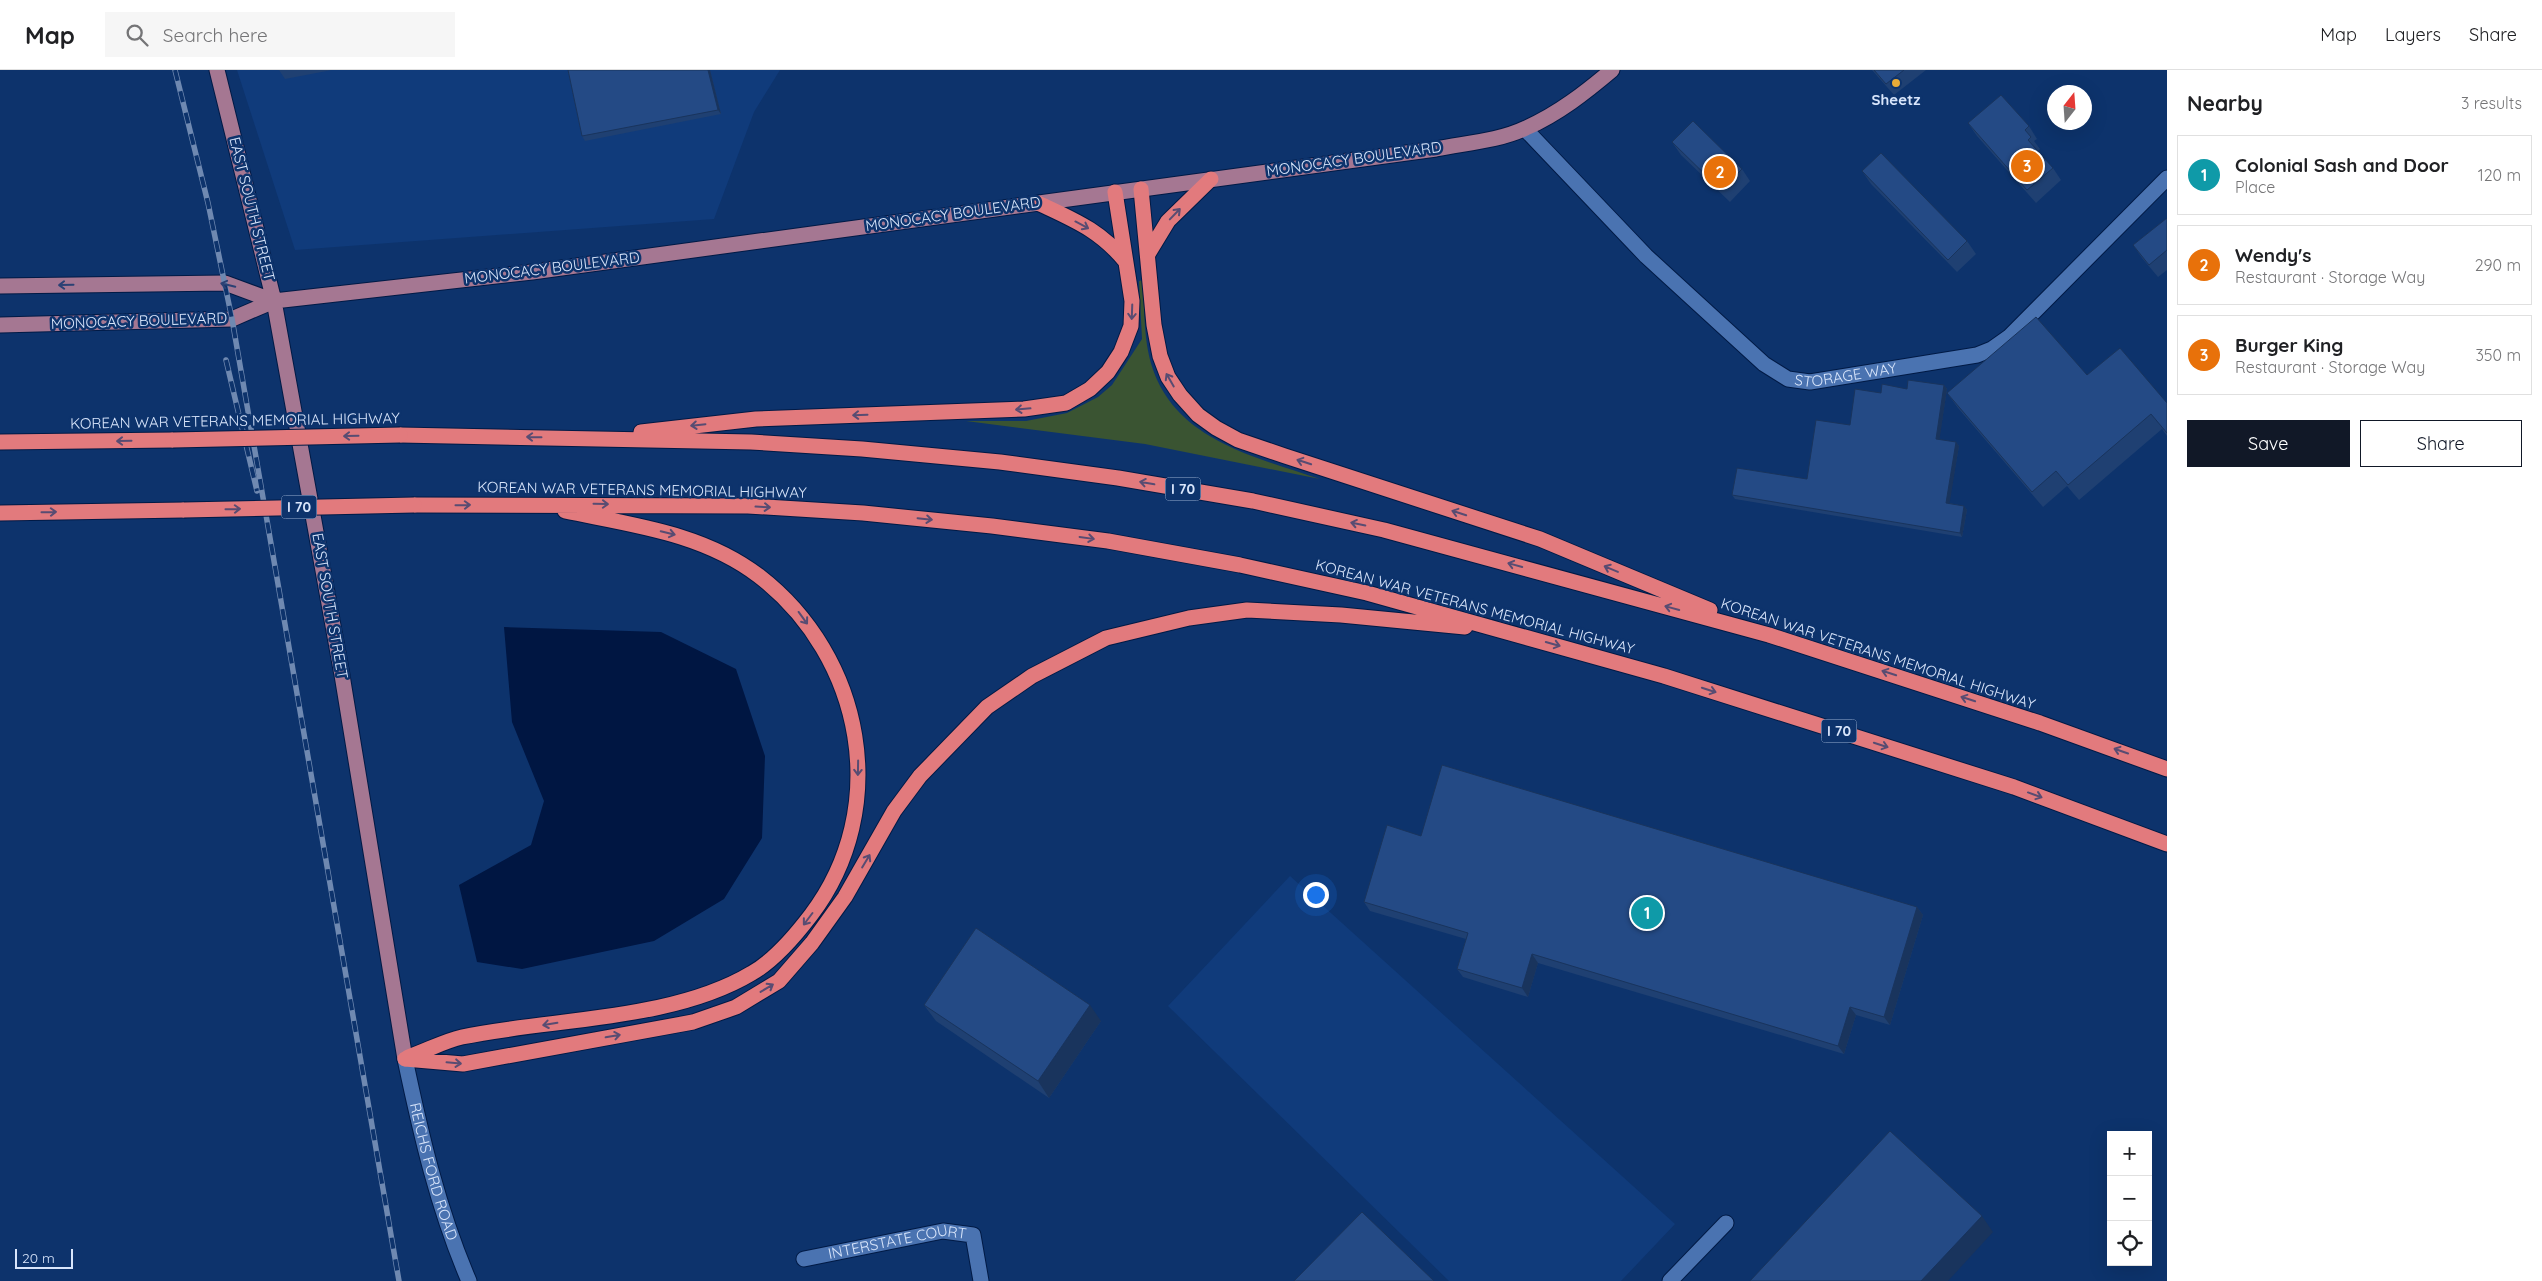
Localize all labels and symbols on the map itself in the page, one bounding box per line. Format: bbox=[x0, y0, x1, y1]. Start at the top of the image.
marker: Sheetz bbox=[1890, 77, 1902, 89]
north arrow bbox=[2047, 85, 2092, 130]
place label: Sheetz bbox=[1872, 90, 1920, 109]
street label: EAST SOUTH STREET bbox=[225, 135, 280, 283]
street label: MONOCACY BOULEVARD bbox=[1265, 137, 1443, 180]
pin: 3 bbox=[2011, 147, 2043, 185]
pin: 2 bbox=[1704, 153, 1736, 191]
street label: MONOCACY BOULEVARD bbox=[864, 192, 1042, 235]
one-way arrow bbox=[1169, 208, 1181, 220]
one-way arrow bbox=[1074, 221, 1089, 230]
street label: MONOCACY BOULEVARD bbox=[463, 247, 641, 288]
one-way arrow bbox=[58, 280, 74, 290]
one-way arrow bbox=[221, 280, 237, 289]
one-way arrow bbox=[1127, 303, 1137, 319]
street label: MONOCACY BOULEVARD bbox=[50, 308, 228, 333]
street label: STORAGE WAY bbox=[1793, 358, 1899, 391]
one-way arrow bbox=[1165, 372, 1175, 387]
one-way arrow bbox=[1015, 404, 1031, 414]
street label: KOREAN WAR VETERANS MEMORIAL HIGHWAY bbox=[70, 408, 401, 433]
one-way arrow bbox=[853, 411, 869, 420]
one-way arrow bbox=[691, 420, 707, 430]
one-way arrow bbox=[343, 432, 359, 441]
one-way arrow bbox=[526, 432, 542, 442]
one-way arrow bbox=[116, 436, 132, 446]
one-way arrow bbox=[1297, 457, 1313, 466]
street label: KOREAN WAR VETERANS MEMORIAL HIGHWAY bbox=[477, 477, 808, 502]
one-way arrow bbox=[1139, 478, 1155, 488]
road number: I 70 bbox=[1166, 478, 1200, 500]
road number: I 70 bbox=[282, 496, 316, 518]
one-way arrow bbox=[454, 500, 471, 510]
one-way arrow bbox=[593, 500, 609, 509]
one-way arrow bbox=[755, 502, 771, 511]
one-way arrow bbox=[225, 504, 241, 513]
one-way arrow bbox=[40, 507, 56, 517]
one-way arrow bbox=[1451, 508, 1467, 517]
one-way arrow bbox=[917, 514, 933, 524]
one-way arrow bbox=[1350, 519, 1366, 528]
one-way arrow bbox=[659, 529, 675, 538]
street label: EAST SOUTH STREET bbox=[308, 531, 353, 680]
one-way arrow bbox=[1078, 534, 1094, 544]
street label: KOREAN WAR VETERANS MEMORIAL HIGHWAY bbox=[1314, 555, 1637, 658]
one-way arrow bbox=[1507, 560, 1523, 570]
one-way arrow bbox=[1604, 564, 1619, 573]
street label: KOREAN WAR VETERANS MEMORIAL HIGHWAY bbox=[1719, 594, 2038, 714]
one-way arrow bbox=[1664, 603, 1680, 612]
one-way arrow bbox=[798, 611, 808, 625]
one-way arrow bbox=[1545, 640, 1561, 649]
one-way arrow bbox=[1882, 668, 1898, 678]
one-way arrow bbox=[1701, 686, 1717, 696]
one-way arrow bbox=[1960, 694, 1976, 703]
road number: I 70 bbox=[1822, 719, 1856, 742]
one-way arrow bbox=[1872, 740, 1888, 750]
one-way arrow bbox=[2114, 746, 2130, 755]
one-way arrow bbox=[853, 759, 863, 775]
one-way arrow bbox=[2027, 791, 2042, 800]
one-way arrow bbox=[862, 855, 872, 869]
your location bbox=[1303, 882, 1329, 908]
pin: 1 bbox=[1631, 894, 1663, 932]
one-way arrow bbox=[803, 912, 813, 926]
one-way arrow bbox=[759, 983, 773, 993]
one-way arrow bbox=[543, 1019, 559, 1029]
one-way arrow bbox=[605, 1031, 621, 1041]
one-way arrow bbox=[445, 1058, 461, 1068]
street label: REICHS FORD ROAD bbox=[406, 1101, 462, 1243]
street label: INTERSTATE COURT bbox=[826, 1220, 968, 1263]
scale bar bbox=[15, 1246, 72, 1269]

